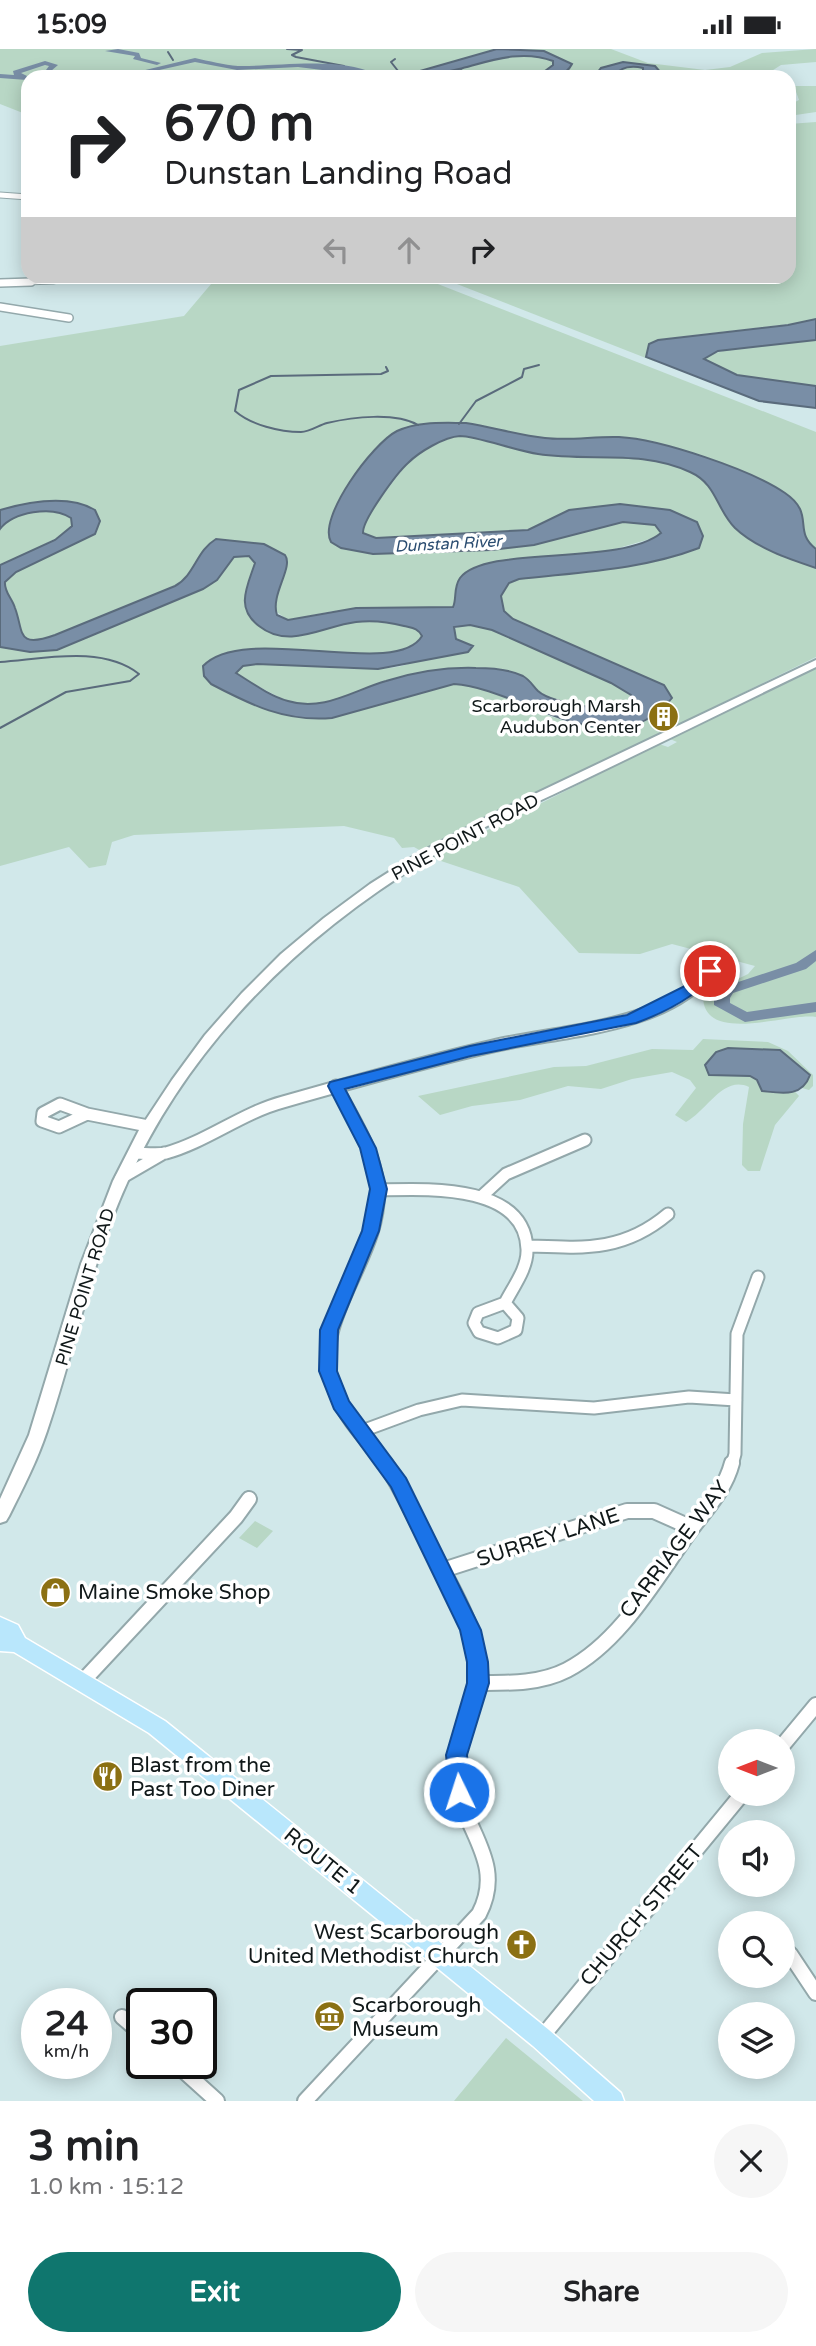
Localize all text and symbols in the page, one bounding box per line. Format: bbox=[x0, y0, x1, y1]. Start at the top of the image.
text: 15:09 bbox=[35, 9, 107, 40]
text: 670 m bbox=[164, 95, 314, 154]
icon: right bbox=[49, 98, 140, 189]
text: Dunstan Landing Road bbox=[164, 155, 512, 193]
icon: left bbox=[317, 231, 355, 269]
icon: ahead bbox=[390, 231, 428, 269]
icon: right bbox=[463, 231, 501, 269]
water label: Dunstan River bbox=[394, 531, 504, 557]
place label: Scarborough Marsh Audubon Center bbox=[471, 695, 641, 738]
building icon: Scarborough Marsh Audubon Center bbox=[647, 699, 681, 733]
street label: PINE POINT ROAD bbox=[387, 789, 543, 885]
pin bbox=[680, 941, 740, 1001]
icon: arrive bbox=[691, 952, 729, 990]
street label: PINE POINT ROAD bbox=[51, 1205, 119, 1369]
street label: CARRIAGE WAY bbox=[615, 1476, 734, 1623]
street label: SURREY LANE bbox=[474, 1503, 623, 1572]
shop icon: Maine Smoke Shop bbox=[38, 1575, 72, 1609]
place label: Maine Smoke Shop bbox=[78, 1580, 270, 1605]
north arrow bbox=[718, 1729, 794, 1806]
map controls bbox=[718, 1729, 795, 2079]
place label: Blast from the Past Too Diner bbox=[130, 1753, 275, 1802]
position arrow bbox=[422, 1755, 496, 1829]
restaurant icon: Blast from the Past Too Diner bbox=[90, 1760, 124, 1794]
button: sound bbox=[718, 1820, 795, 1897]
street label: ROUTE 1 bbox=[279, 1822, 367, 1900]
street label: CHURCH STREET bbox=[575, 1839, 708, 1991]
button: search bbox=[718, 1911, 795, 1988]
place label: West Scarborough United Methodist Church bbox=[248, 1920, 499, 1969]
church icon: West Scarborough United Methodist Church bbox=[505, 1927, 539, 1961]
speed limit sign: 30 bbox=[126, 1988, 217, 2079]
place label: Scarborough Museum bbox=[352, 1993, 481, 2042]
museum icon: Scarborough Museum bbox=[312, 2000, 346, 2034]
button: layers bbox=[718, 2002, 795, 2079]
text: 24 bbox=[45, 2003, 88, 2045]
text: km/h bbox=[44, 2040, 89, 2062]
text: 3 min bbox=[28, 2121, 140, 2172]
button: close bbox=[714, 2124, 788, 2198]
text: 1.0 km · 15:12 bbox=[28, 2173, 184, 2201]
button: Exit bbox=[28, 2252, 401, 2332]
button: Share bbox=[415, 2252, 788, 2332]

